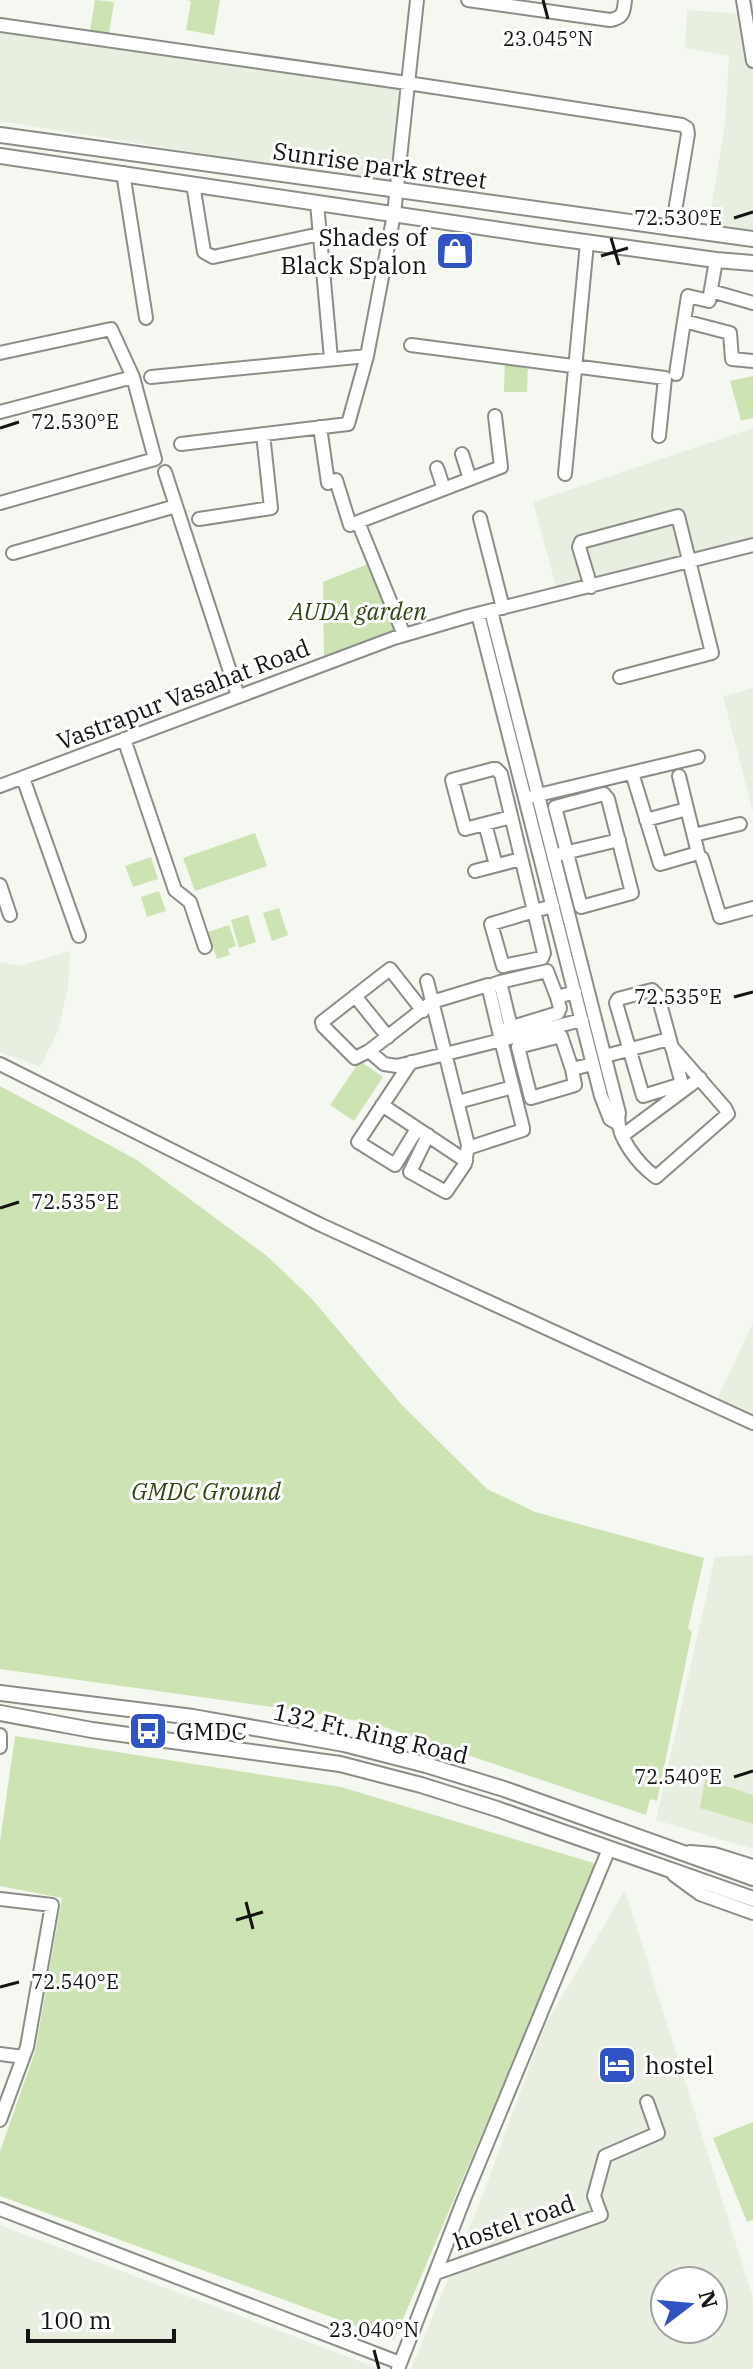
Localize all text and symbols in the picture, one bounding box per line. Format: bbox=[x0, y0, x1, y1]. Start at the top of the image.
text: 23.045°N bbox=[503, 25, 593, 52]
street label: Sunrise park street bbox=[271, 134, 489, 196]
text: 72.530°E bbox=[634, 204, 722, 231]
place label: Shades of Black Spalon bbox=[281, 221, 429, 281]
shop icon: Shades of Black Spalon bbox=[434, 230, 476, 272]
text: 72.530°E bbox=[31, 408, 119, 435]
park label: AUDA garden bbox=[287, 595, 427, 627]
street label: Vastrapur Vasahat Road bbox=[52, 631, 314, 757]
text: 72.535°E bbox=[634, 983, 722, 1010]
text: 72.535°E bbox=[31, 1188, 119, 1215]
park label: GMDC Ground bbox=[131, 1475, 282, 1507]
street label: 132 Ft. Ring Road bbox=[270, 1695, 472, 1771]
bus stop icon: GMDC bbox=[127, 1710, 169, 1752]
place label: GMDC bbox=[176, 1715, 247, 1747]
text: 72.540°E bbox=[634, 1763, 722, 1790]
text: 72.540°E bbox=[31, 1968, 119, 1995]
hotel icon: hostel bbox=[596, 2044, 638, 2086]
place label: hostel bbox=[645, 2049, 714, 2081]
street label: hostel road bbox=[449, 2186, 579, 2258]
north arrow bbox=[649, 2265, 729, 2345]
text: N bbox=[692, 2287, 725, 2312]
scale bar bbox=[28, 2293, 174, 2343]
text: 100 m bbox=[40, 2304, 112, 2336]
text: 23.040°N bbox=[329, 2316, 419, 2343]

